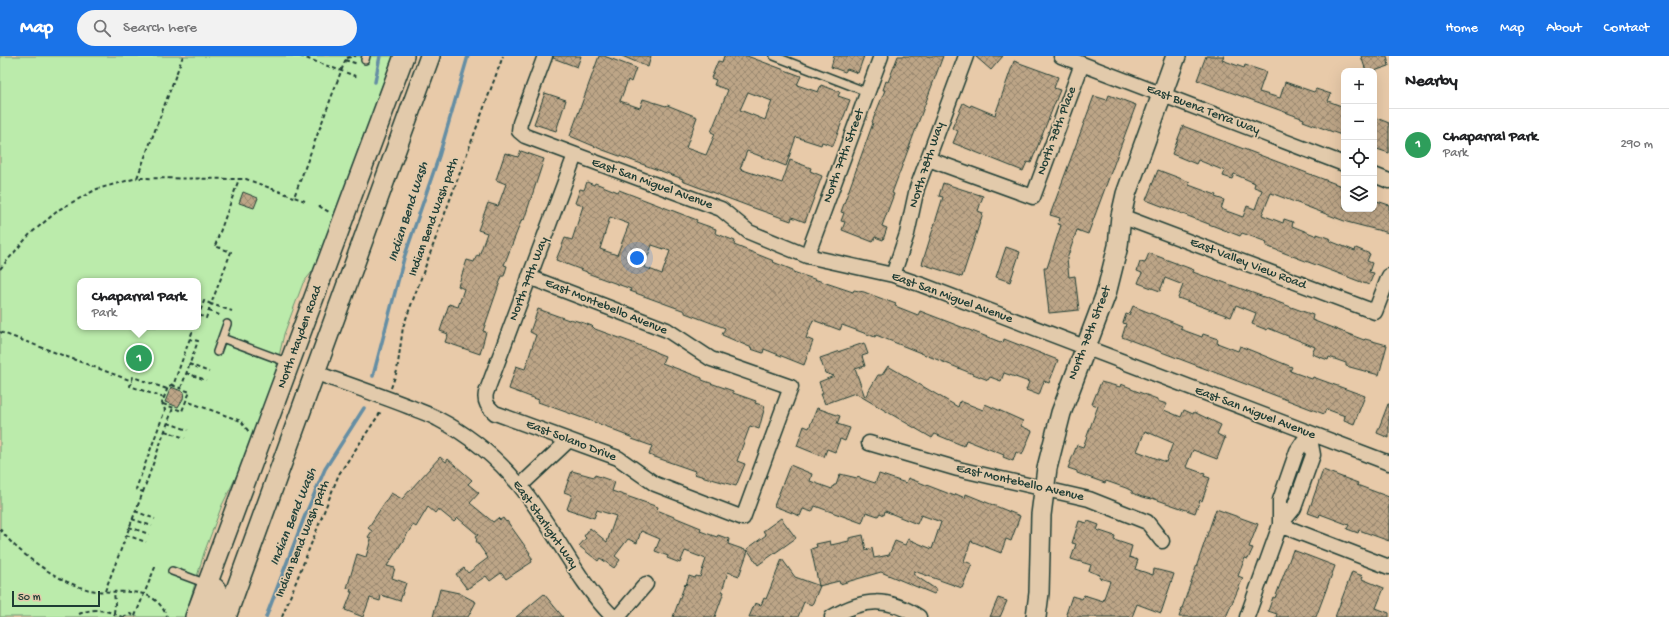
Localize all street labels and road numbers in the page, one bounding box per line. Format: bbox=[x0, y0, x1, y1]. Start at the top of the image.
street label: East Buena Terra Way bbox=[1144, 81, 1262, 139]
street label: North 78th Place bbox=[1034, 85, 1080, 177]
street label: North 79th Street bbox=[820, 106, 868, 205]
street label: North 78th Way bbox=[906, 120, 948, 210]
street label: Indian Bend Wash path bbox=[405, 155, 463, 279]
street label: East San Miguel Avenue bbox=[589, 155, 715, 213]
street label: North 79th Way bbox=[506, 234, 552, 323]
street label: East Valley View Road bbox=[1188, 235, 1309, 294]
street label: East San Miguel Avenue bbox=[889, 269, 1015, 327]
street label: East Montebello Avenue bbox=[543, 276, 670, 339]
street label: North Hayden Road bbox=[274, 282, 326, 390]
street label: North 78th Street bbox=[1065, 282, 1115, 382]
street label: East San Miguel Avenue bbox=[1193, 383, 1318, 443]
street label: East Solano Drive bbox=[524, 417, 619, 465]
street label: East Montebello Avenue bbox=[955, 461, 1086, 505]
street label: Indian Bend Wash path bbox=[273, 478, 333, 600]
street label: East Starlight Way bbox=[509, 478, 582, 573]

